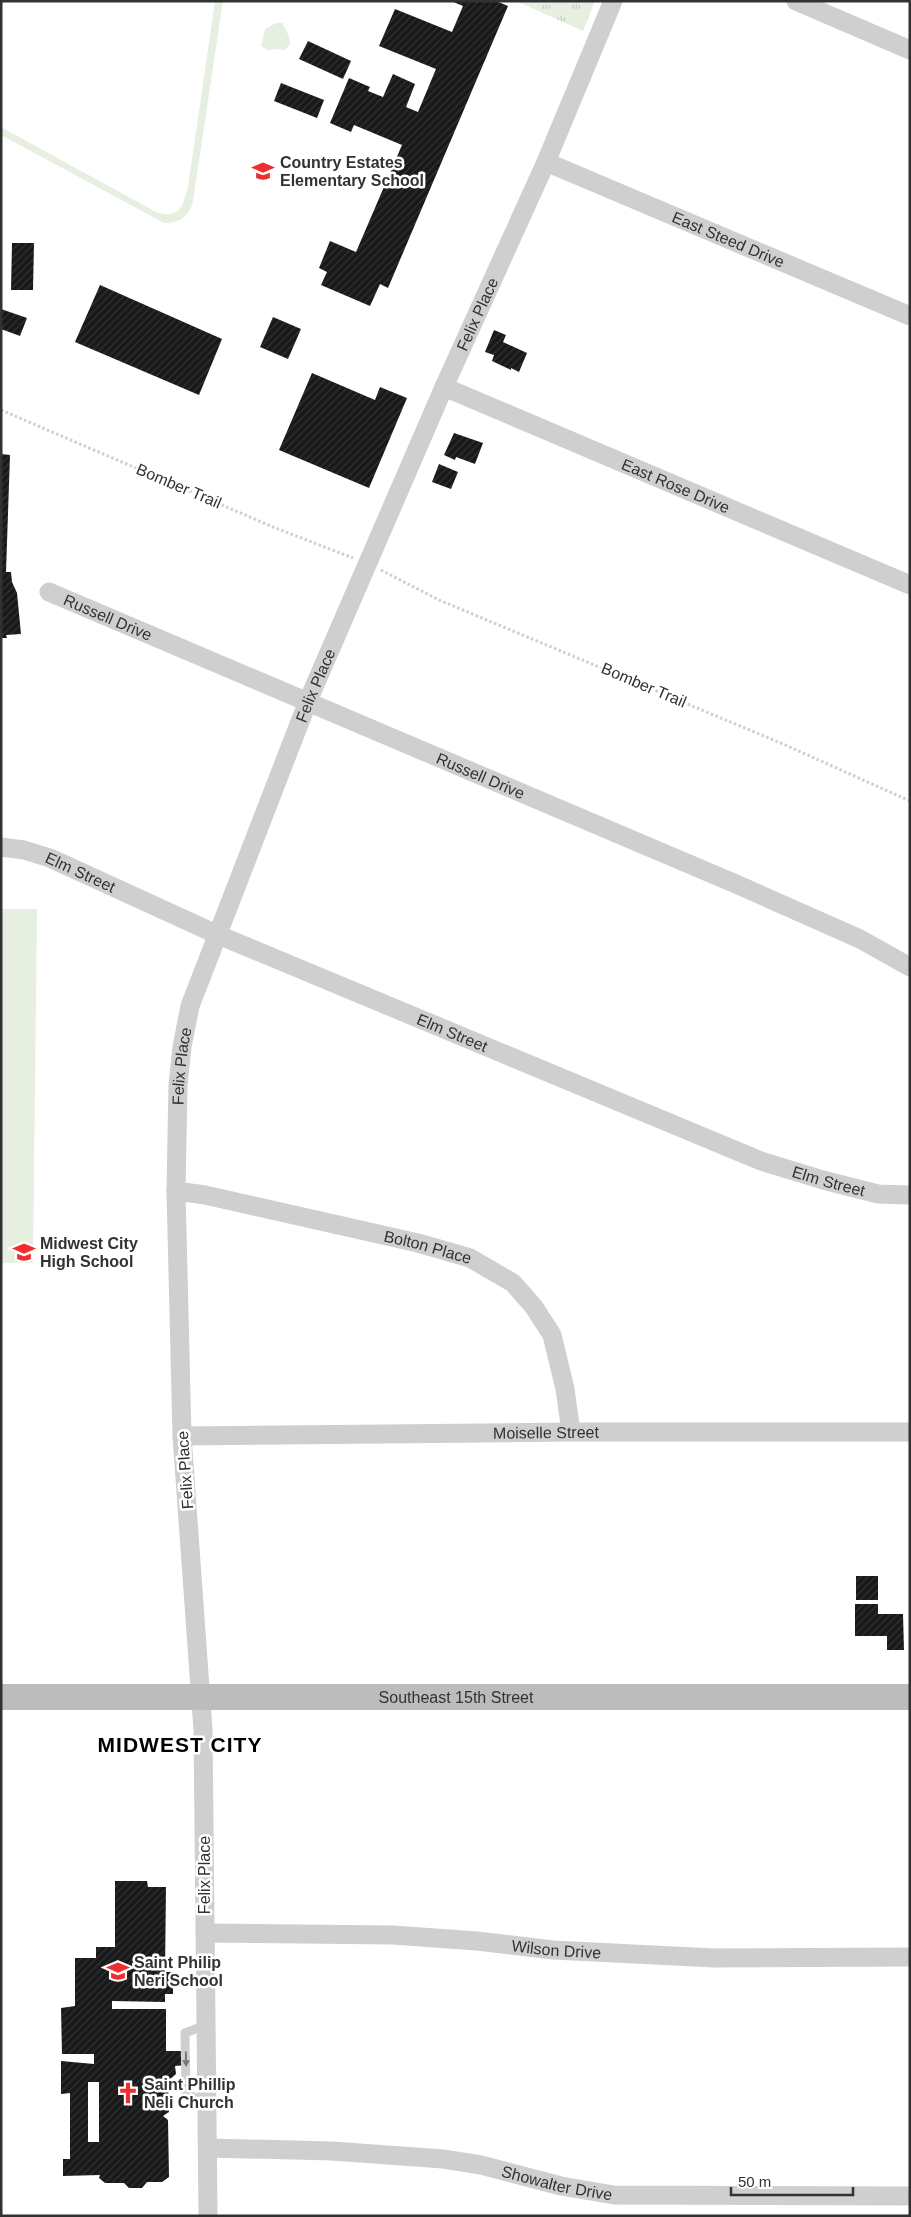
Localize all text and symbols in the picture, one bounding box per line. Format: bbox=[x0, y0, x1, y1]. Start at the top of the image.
place label: Country Estates Elementary School bbox=[280, 154, 424, 189]
school or university icon: Country Estates Elementary School bbox=[250, 158, 276, 184]
street label: East Steed Drive bbox=[670, 208, 787, 270]
street label: Felix Place bbox=[453, 275, 501, 353]
street label: East Rose Drive bbox=[619, 455, 733, 516]
street label: Bomber Trail bbox=[134, 460, 224, 512]
street label: Russell Drive bbox=[61, 591, 155, 643]
street label: Felix Place bbox=[292, 646, 338, 725]
street label: Bomber Trail bbox=[599, 659, 689, 711]
street label: Russell Drive bbox=[434, 749, 527, 802]
street label: Elm Street bbox=[43, 849, 119, 895]
street label: Elm Street bbox=[415, 1010, 491, 1055]
street label: Felix Place bbox=[169, 1026, 194, 1105]
street label: Elm Street bbox=[790, 1163, 867, 1199]
street label: Bolton Place bbox=[382, 1227, 474, 1267]
place label: Midwest City High School bbox=[40, 1235, 138, 1270]
school or university icon: Midwest City High School bbox=[11, 1239, 37, 1265]
street label: Moiselle Street bbox=[493, 1423, 599, 1441]
street label: Felix Place bbox=[174, 1430, 196, 1510]
street label: Southeast 15th Street bbox=[379, 1689, 534, 1706]
district label: MIDWEST CITY bbox=[98, 1733, 262, 1756]
street label: Felix Place bbox=[196, 1836, 213, 1914]
street label: Wilson Drive bbox=[511, 1937, 602, 1961]
place label: Saint Philip Neri School bbox=[134, 1954, 223, 1989]
school or university icon: Saint Philip Neri School bbox=[105, 1958, 131, 1984]
one-way arrow bbox=[182, 2051, 190, 2067]
place label: Saint Phillip Neli Church bbox=[144, 2076, 236, 2111]
church icon: Saint Phillip Neli Church bbox=[115, 2080, 141, 2106]
street label: Showalter Drive bbox=[500, 2162, 614, 2203]
scale bar bbox=[731, 2164, 854, 2196]
text: 50 m bbox=[738, 2173, 771, 2190]

